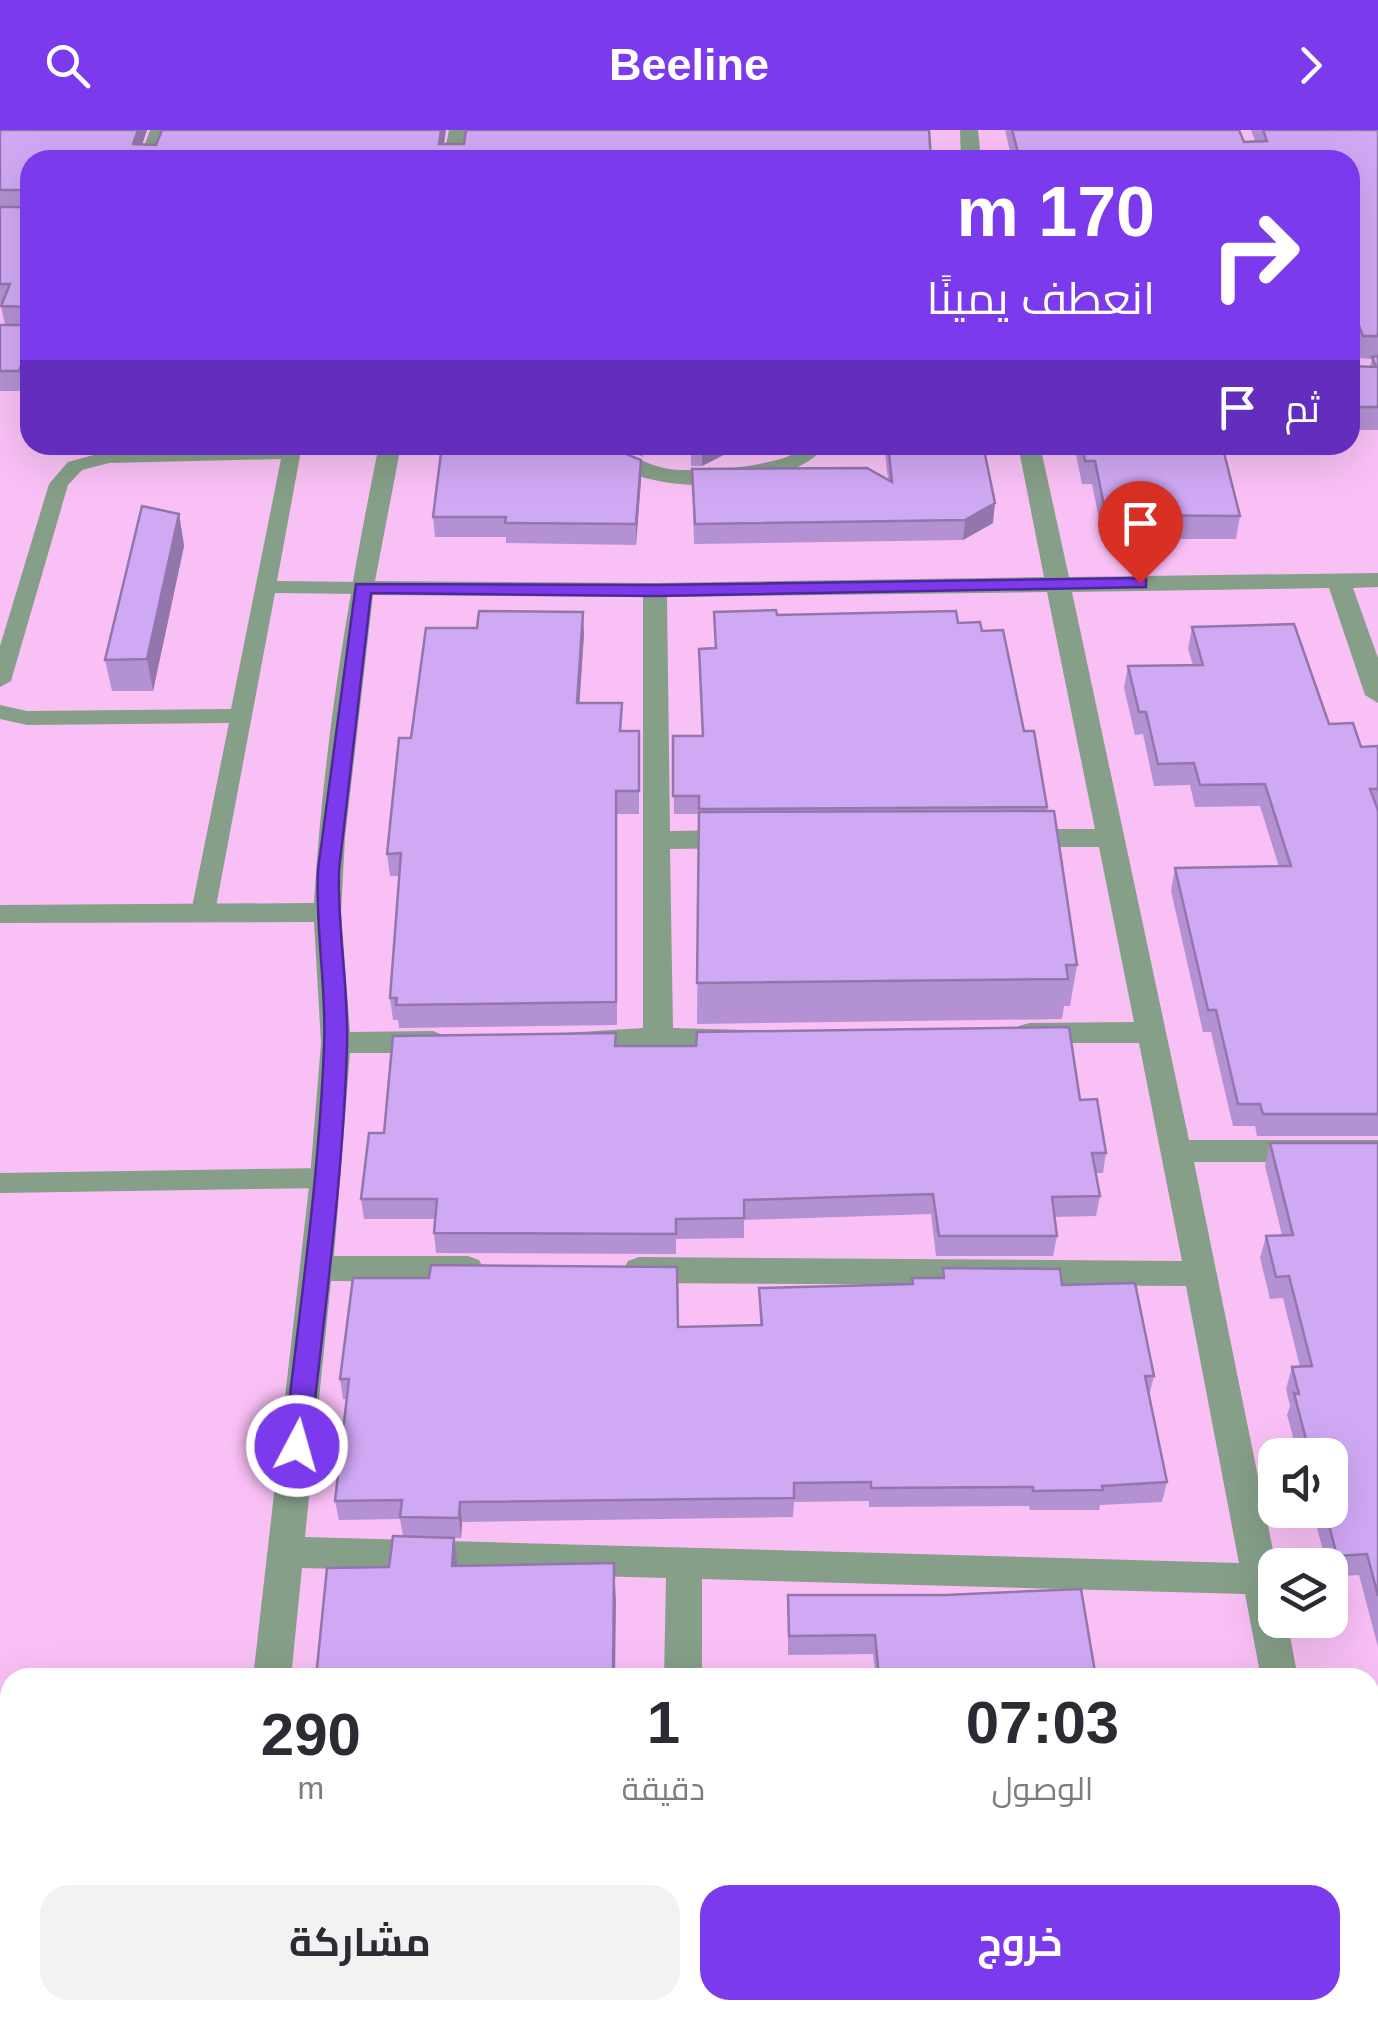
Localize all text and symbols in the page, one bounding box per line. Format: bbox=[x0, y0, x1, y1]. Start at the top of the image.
icon: search bbox=[40, 38, 95, 93]
icon: forward bbox=[1283, 38, 1338, 93]
text: Beeline bbox=[609, 39, 769, 90]
text: 170 m bbox=[957, 173, 1155, 251]
icon: right bbox=[1190, 190, 1320, 320]
text: انعطف يمينًا bbox=[926, 273, 1155, 324]
icon: arrive bbox=[1210, 380, 1265, 435]
text: ثم bbox=[1285, 388, 1320, 430]
pin bbox=[1098, 481, 1183, 584]
icon: arrive bbox=[1113, 496, 1168, 551]
position arrow bbox=[245, 1394, 349, 1498]
map controls bbox=[1258, 1438, 1348, 1638]
button: sound bbox=[1258, 1438, 1348, 1528]
button: layers bbox=[1258, 1548, 1348, 1638]
text: 1 bbox=[647, 1689, 680, 1756]
text: 07:03 bbox=[966, 1689, 1119, 1756]
text: 290 bbox=[261, 1701, 361, 1768]
text: m bbox=[298, 1770, 324, 1806]
text: دقيقة bbox=[622, 1771, 705, 1807]
text: الوصول bbox=[991, 1771, 1093, 1807]
button: مشاركة bbox=[40, 1885, 680, 2000]
button: خروج bbox=[700, 1885, 1340, 2000]

